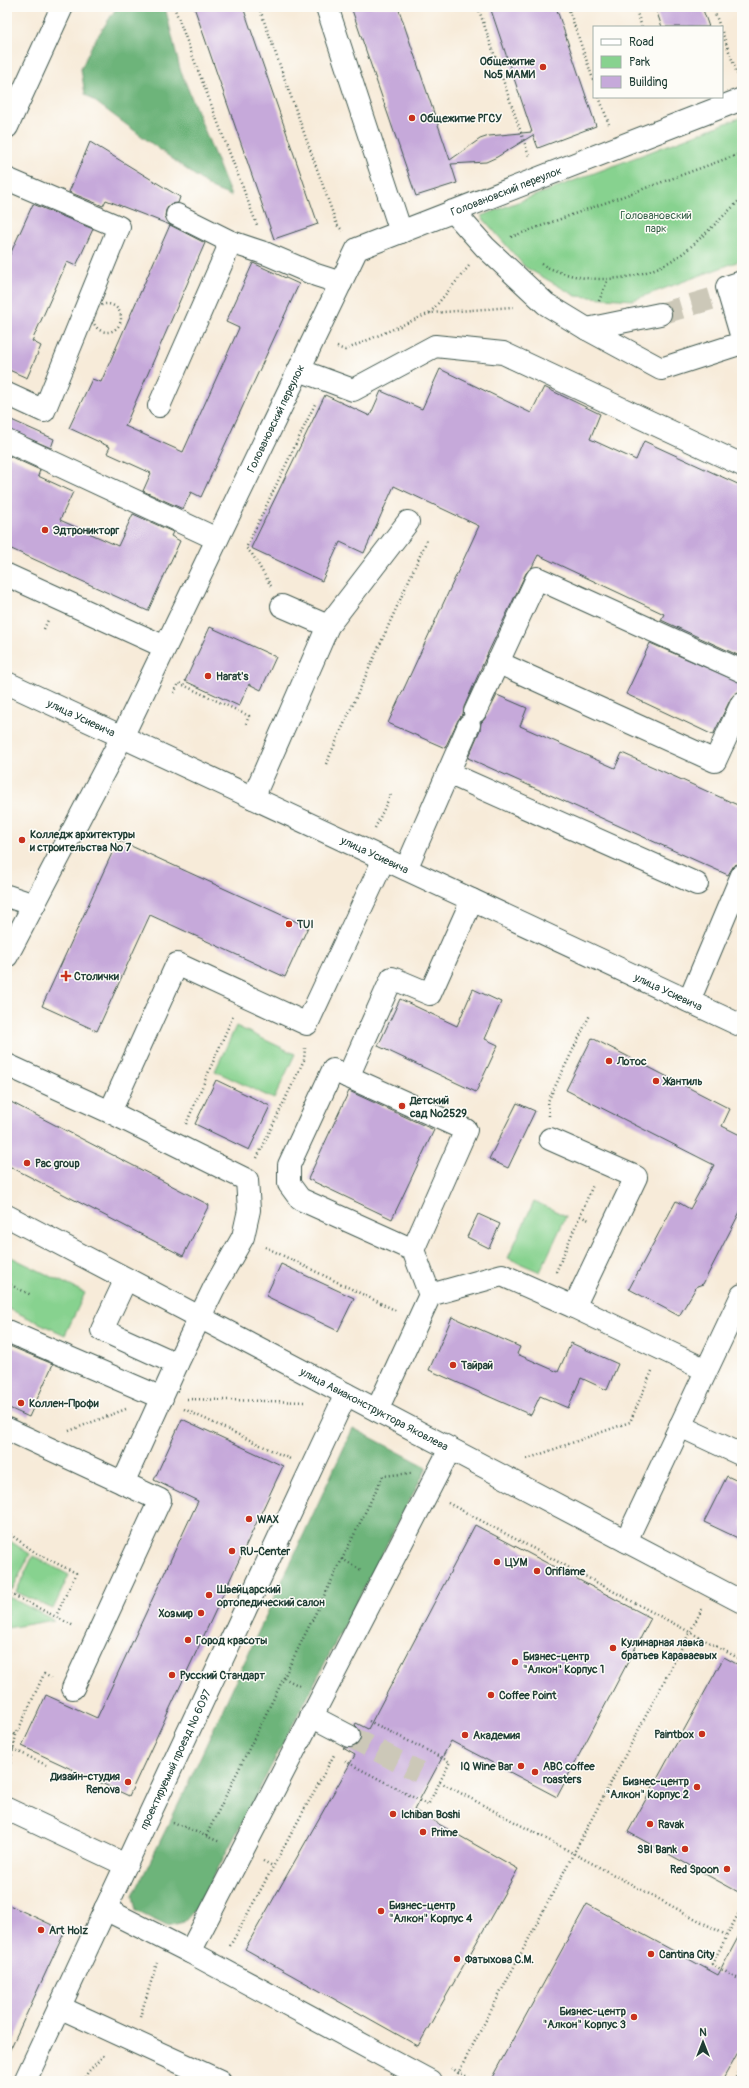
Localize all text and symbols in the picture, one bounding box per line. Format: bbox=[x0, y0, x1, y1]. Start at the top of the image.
legend bbox=[593, 26, 723, 98]
text: Road bbox=[629, 35, 654, 50]
place label: Общежитие №5 МАМИ bbox=[480, 55, 536, 81]
text: Park bbox=[629, 55, 650, 70]
marker: Общежитие №5 МАМИ bbox=[538, 62, 548, 72]
text: Building bbox=[629, 75, 668, 90]
place label: Общежитие РГСУ bbox=[420, 112, 502, 125]
marker: Общежитие РГСУ bbox=[407, 113, 417, 123]
street label: Головановский переулок bbox=[449, 164, 564, 219]
park label: Головановский парк bbox=[620, 209, 692, 235]
street label: Головановский переулок bbox=[244, 362, 307, 475]
place label: Эдтроникторг bbox=[53, 524, 119, 537]
marker: Эдтроникторг bbox=[40, 525, 50, 535]
place label: Harat's bbox=[216, 670, 248, 683]
marker: Harat's bbox=[203, 671, 213, 681]
street label: улица Усиевича bbox=[44, 696, 117, 740]
place label: Колледж архитектуры и строительства № 7 bbox=[29, 828, 135, 854]
street label: улица Усиевича bbox=[338, 833, 411, 877]
marker: Колледж архитектуры и строительства № 7 bbox=[17, 835, 27, 845]
place label: TUI bbox=[296, 918, 314, 931]
marker: TUI bbox=[284, 919, 294, 929]
place label: Столички bbox=[74, 970, 119, 983]
street label: улица Усиевича bbox=[631, 970, 704, 1014]
marker: Столички bbox=[61, 971, 71, 981]
place label: Лотос bbox=[616, 1055, 647, 1068]
marker: Лотос bbox=[604, 1056, 614, 1066]
place label: Жантиль bbox=[662, 1075, 702, 1088]
marker: Жантиль bbox=[651, 1076, 661, 1086]
place label: Детский сад №2529 bbox=[409, 1094, 467, 1120]
marker: Детский сад №2529 bbox=[397, 1101, 407, 1111]
place label: Pac group bbox=[35, 1157, 80, 1170]
marker: Pac group bbox=[22, 1158, 32, 1168]
place label: Тайрай bbox=[460, 1359, 493, 1372]
marker: Тайрай bbox=[448, 1360, 458, 1370]
street label: улица Авиаконструктора Яковлева bbox=[297, 1365, 450, 1454]
place label: Коллен-Профи bbox=[29, 1397, 99, 1410]
marker: Коллен-Профи bbox=[16, 1398, 26, 1408]
place label: WAX bbox=[257, 1513, 279, 1526]
marker: WAX bbox=[244, 1514, 254, 1524]
place label: RU-Center bbox=[240, 1545, 291, 1558]
marker: RU-Center bbox=[227, 1546, 237, 1556]
place label: ЦУМ bbox=[505, 1556, 527, 1569]
marker: ЦУМ bbox=[492, 1557, 502, 1567]
place label: Oriflame bbox=[545, 1565, 586, 1578]
marker: Oriflame bbox=[532, 1566, 542, 1576]
place label: Швейцарский ортопедический салон bbox=[216, 1583, 325, 1609]
marker: Швейцарский ортопедический салон bbox=[204, 1590, 214, 1600]
place label: Хозмир bbox=[159, 1607, 193, 1620]
marker: Хозмир bbox=[196, 1608, 206, 1618]
place label: Город красоты bbox=[196, 1634, 267, 1647]
marker: Город красоты bbox=[183, 1635, 193, 1645]
place label: Кулинарная лавка братьев Караваевых bbox=[621, 1636, 718, 1662]
marker: Кулинарная лавка братьев Караваевых bbox=[608, 1643, 618, 1653]
place label: Бизнес-центр "Алкон" Корпус 1 bbox=[523, 1650, 604, 1676]
marker: Бизнес-центр "Алкон" Корпус 1 bbox=[510, 1657, 520, 1667]
place label: Русский Стандарт bbox=[180, 1669, 265, 1682]
marker: Русский Стандарт bbox=[167, 1670, 177, 1680]
street label: проектируемый проезд № 6097 bbox=[137, 1687, 214, 1832]
place label: Coffee Point bbox=[499, 1689, 557, 1702]
marker: Coffee Point bbox=[486, 1690, 496, 1700]
place label: Paintbox bbox=[654, 1728, 694, 1741]
place label: Академия bbox=[473, 1729, 520, 1742]
marker: Paintbox bbox=[697, 1729, 707, 1739]
marker: Академия bbox=[460, 1730, 470, 1740]
place label: IQ Wine Bar bbox=[460, 1760, 514, 1773]
place label: ABC coffee roasters bbox=[543, 1760, 595, 1786]
marker: IQ Wine Bar bbox=[516, 1761, 526, 1771]
marker: ABC coffee roasters bbox=[530, 1767, 540, 1777]
place label: Дизайн-студия Renova bbox=[49, 1770, 120, 1796]
place label: Бизнес-центр "Алкон" Корпус 2 bbox=[606, 1775, 689, 1801]
marker: Дизайн-студия Renova bbox=[123, 1777, 133, 1787]
marker: Бизнес-центр "Алкон" Корпус 2 bbox=[692, 1782, 702, 1792]
place label: Ichiban Boshi bbox=[401, 1808, 460, 1821]
marker: Ichiban Boshi bbox=[388, 1809, 398, 1819]
place label: Ravak bbox=[658, 1818, 685, 1831]
marker: Ravak bbox=[645, 1819, 655, 1829]
place label: Prime bbox=[431, 1826, 458, 1839]
marker: Prime bbox=[418, 1827, 428, 1837]
place label: SBI Bank bbox=[637, 1843, 677, 1856]
marker: SBI Bank bbox=[680, 1844, 690, 1854]
place label: Red Spoon bbox=[670, 1863, 719, 1876]
marker: Red Spoon bbox=[722, 1864, 732, 1874]
place label: Бизнес-центр "Алкон" Корпус 4 bbox=[389, 1899, 473, 1925]
marker: Бизнес-центр "Алкон" Корпус 4 bbox=[376, 1906, 386, 1916]
place label: Art Holz bbox=[49, 1924, 88, 1937]
marker: Art Holz bbox=[36, 1925, 46, 1935]
place label: Cantina City bbox=[659, 1948, 715, 1961]
marker: Cantina City bbox=[646, 1949, 656, 1959]
place label: Фатыхова С.М. bbox=[464, 1953, 534, 1966]
marker: Фатыхова С.М. bbox=[452, 1954, 462, 1964]
place label: Бизнес-центр "Алкон" Корпус 3 bbox=[543, 2005, 626, 2031]
marker: Бизнес-центр "Алкон" Корпус 3 bbox=[629, 2012, 639, 2022]
north arrow bbox=[683, 2022, 723, 2062]
text: N bbox=[699, 2026, 707, 2039]

